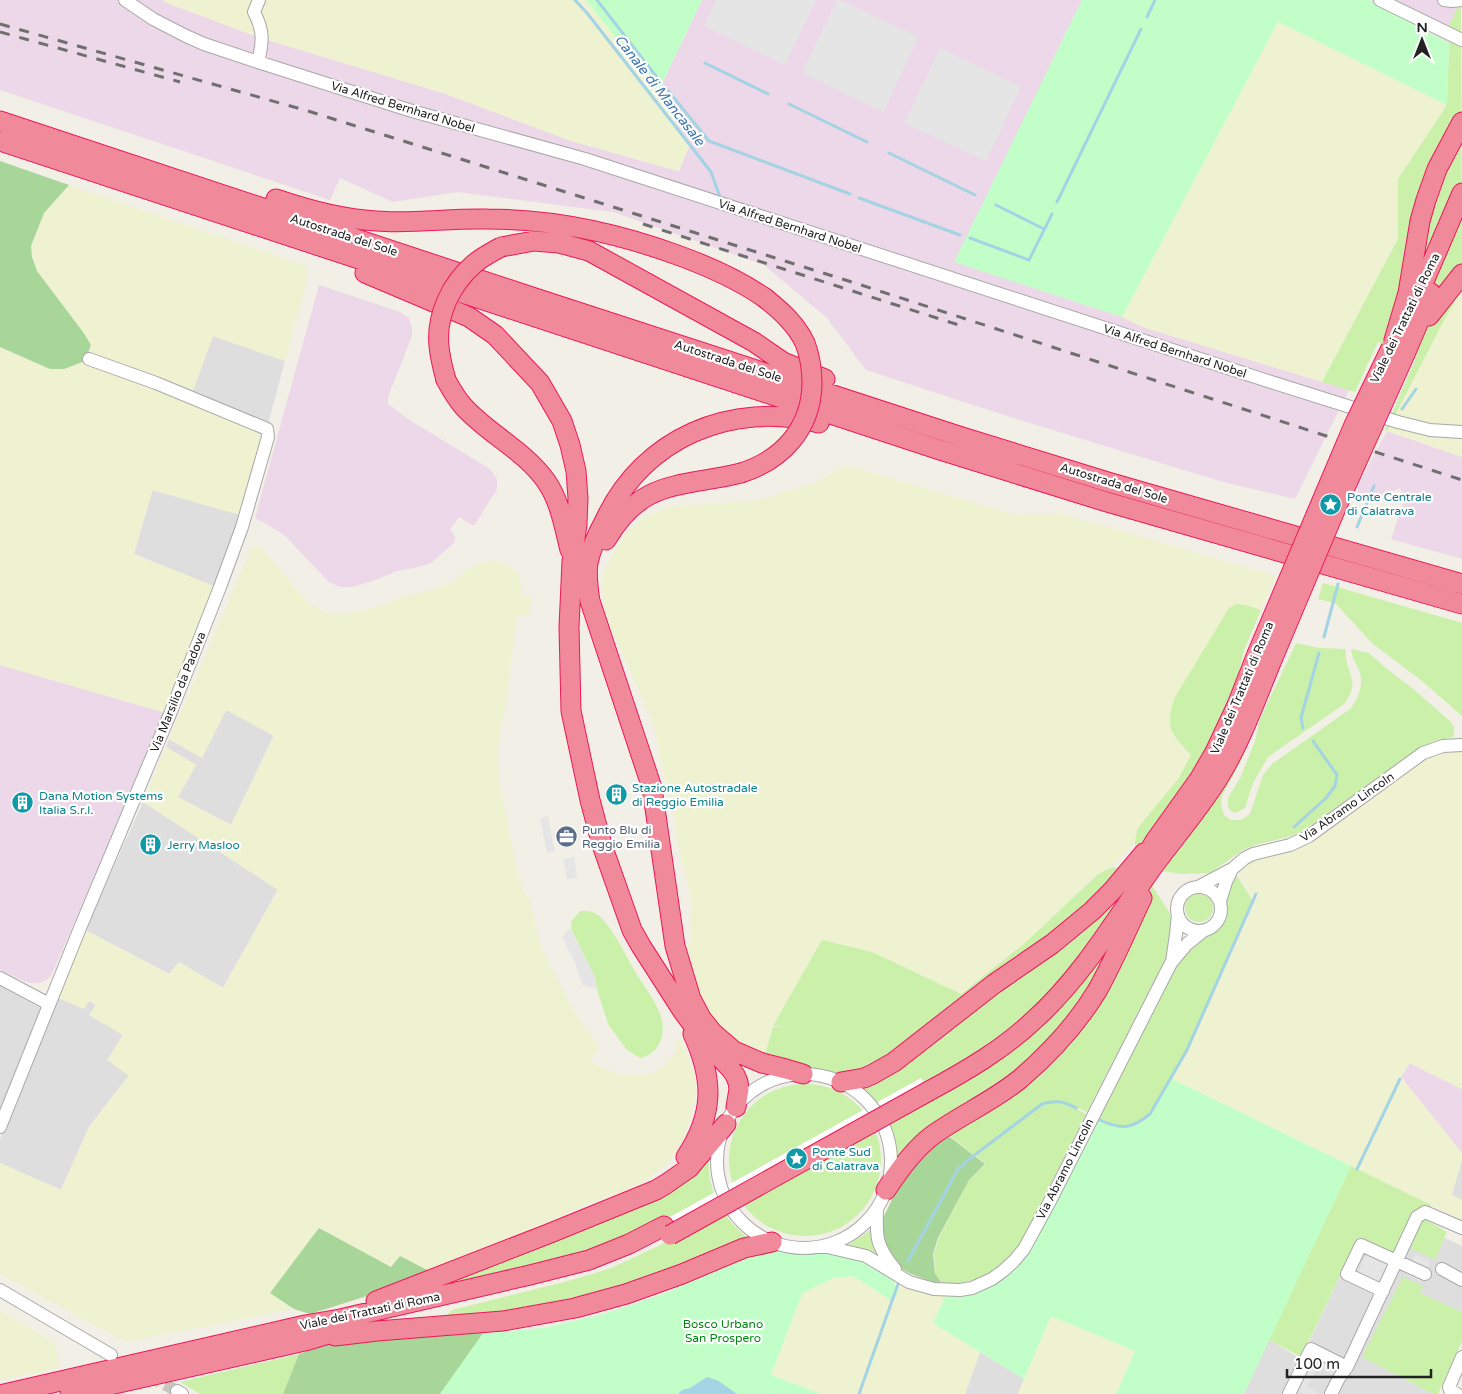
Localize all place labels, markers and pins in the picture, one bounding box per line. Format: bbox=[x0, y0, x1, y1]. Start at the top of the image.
place label: Ponte Centrale di Calatrava bbox=[1347, 490, 1432, 518]
place icon: Ponte Centrale di Calatrava bbox=[1319, 492, 1343, 516]
place label: Stazione Autostradale di Reggio Emilia bbox=[632, 781, 758, 809]
building icon: Stazione Autostradale di Reggio Emilia bbox=[604, 783, 628, 807]
place label: Dana Motion Systems Italia S.r.l. bbox=[39, 789, 163, 817]
building icon: Dana Motion Systems Italia S.r.l. bbox=[11, 791, 35, 815]
place label: Punto Blu di Reggio Emilia bbox=[582, 823, 660, 851]
office icon: Punto Blu di Reggio Emilia bbox=[554, 825, 578, 849]
building icon: Jerry Masloo bbox=[139, 833, 163, 857]
place label: Jerry Masloo bbox=[167, 838, 240, 852]
place label: Ponte Sud di Calatrava bbox=[812, 1145, 879, 1173]
place icon: Ponte Sud di Calatrava bbox=[784, 1147, 808, 1171]

